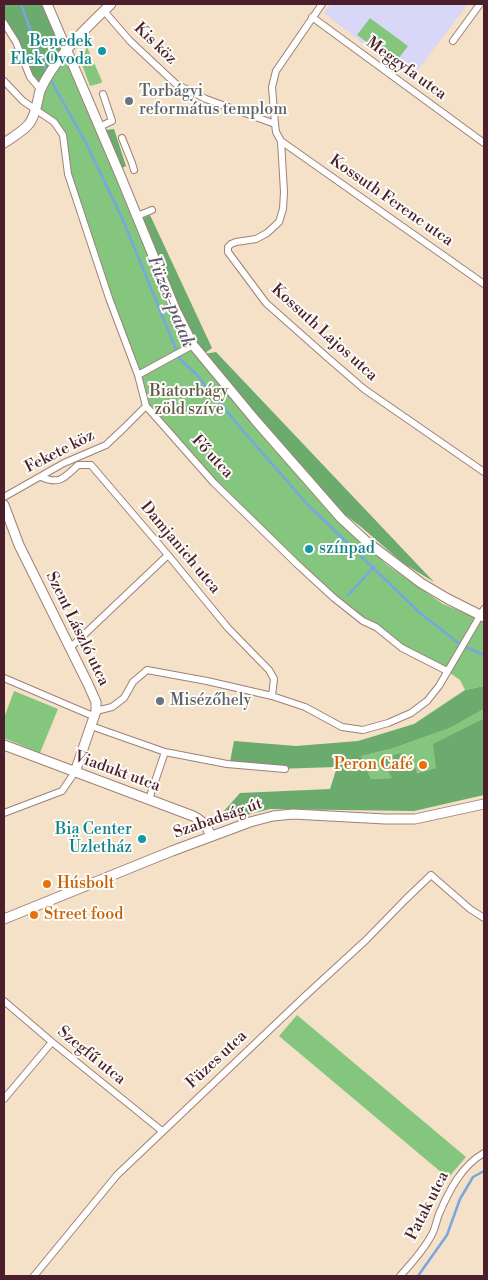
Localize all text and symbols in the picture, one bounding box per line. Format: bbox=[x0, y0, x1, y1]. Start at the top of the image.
street label: Kis köz bbox=[130, 19, 180, 69]
place label: Benedek Elek Óvoda bbox=[10, 32, 92, 70]
street label: Meggyfa utca bbox=[362, 33, 450, 105]
marker: Benedek Elek Óvoda bbox=[96, 45, 108, 57]
place label: Torbágyi református templom bbox=[139, 82, 287, 120]
marker: Torbágyi református templom bbox=[123, 95, 135, 107]
street label: Kossuth Ferenc utca bbox=[326, 151, 456, 251]
water label: Füzes-patak bbox=[142, 253, 198, 351]
street label: Kossuth Lajos utca bbox=[267, 280, 381, 386]
park label: Biatorbágy zöld szíve bbox=[149, 382, 229, 420]
street label: Fekete köz bbox=[22, 426, 98, 478]
street label: Fő utca bbox=[187, 431, 237, 483]
street label: Damjanich utca bbox=[136, 498, 224, 598]
place label: színpad bbox=[319, 539, 375, 559]
marker: színpad bbox=[303, 543, 315, 555]
street label: Szent László utca bbox=[41, 569, 113, 689]
place label: Misézőhely bbox=[170, 691, 251, 711]
marker: Misézőhely bbox=[154, 695, 166, 707]
street label: Viadukt utca bbox=[71, 748, 163, 796]
place label: Peron Café bbox=[334, 755, 413, 775]
marker: Peron Café bbox=[417, 759, 429, 771]
street label: Szabadság út bbox=[171, 795, 265, 843]
place label: Bia Center Üzletház bbox=[55, 820, 132, 858]
marker: Bia Center Üzletház bbox=[136, 833, 148, 845]
place label: Húsbolt bbox=[57, 874, 114, 894]
marker: Húsbolt bbox=[41, 878, 53, 890]
place label: Street food bbox=[44, 905, 123, 925]
marker: Street food bbox=[28, 909, 40, 921]
street label: Szegfű utca bbox=[53, 1023, 129, 1089]
street label: Füzes utca bbox=[183, 1027, 251, 1093]
street label: Patak utca bbox=[403, 1168, 453, 1244]

